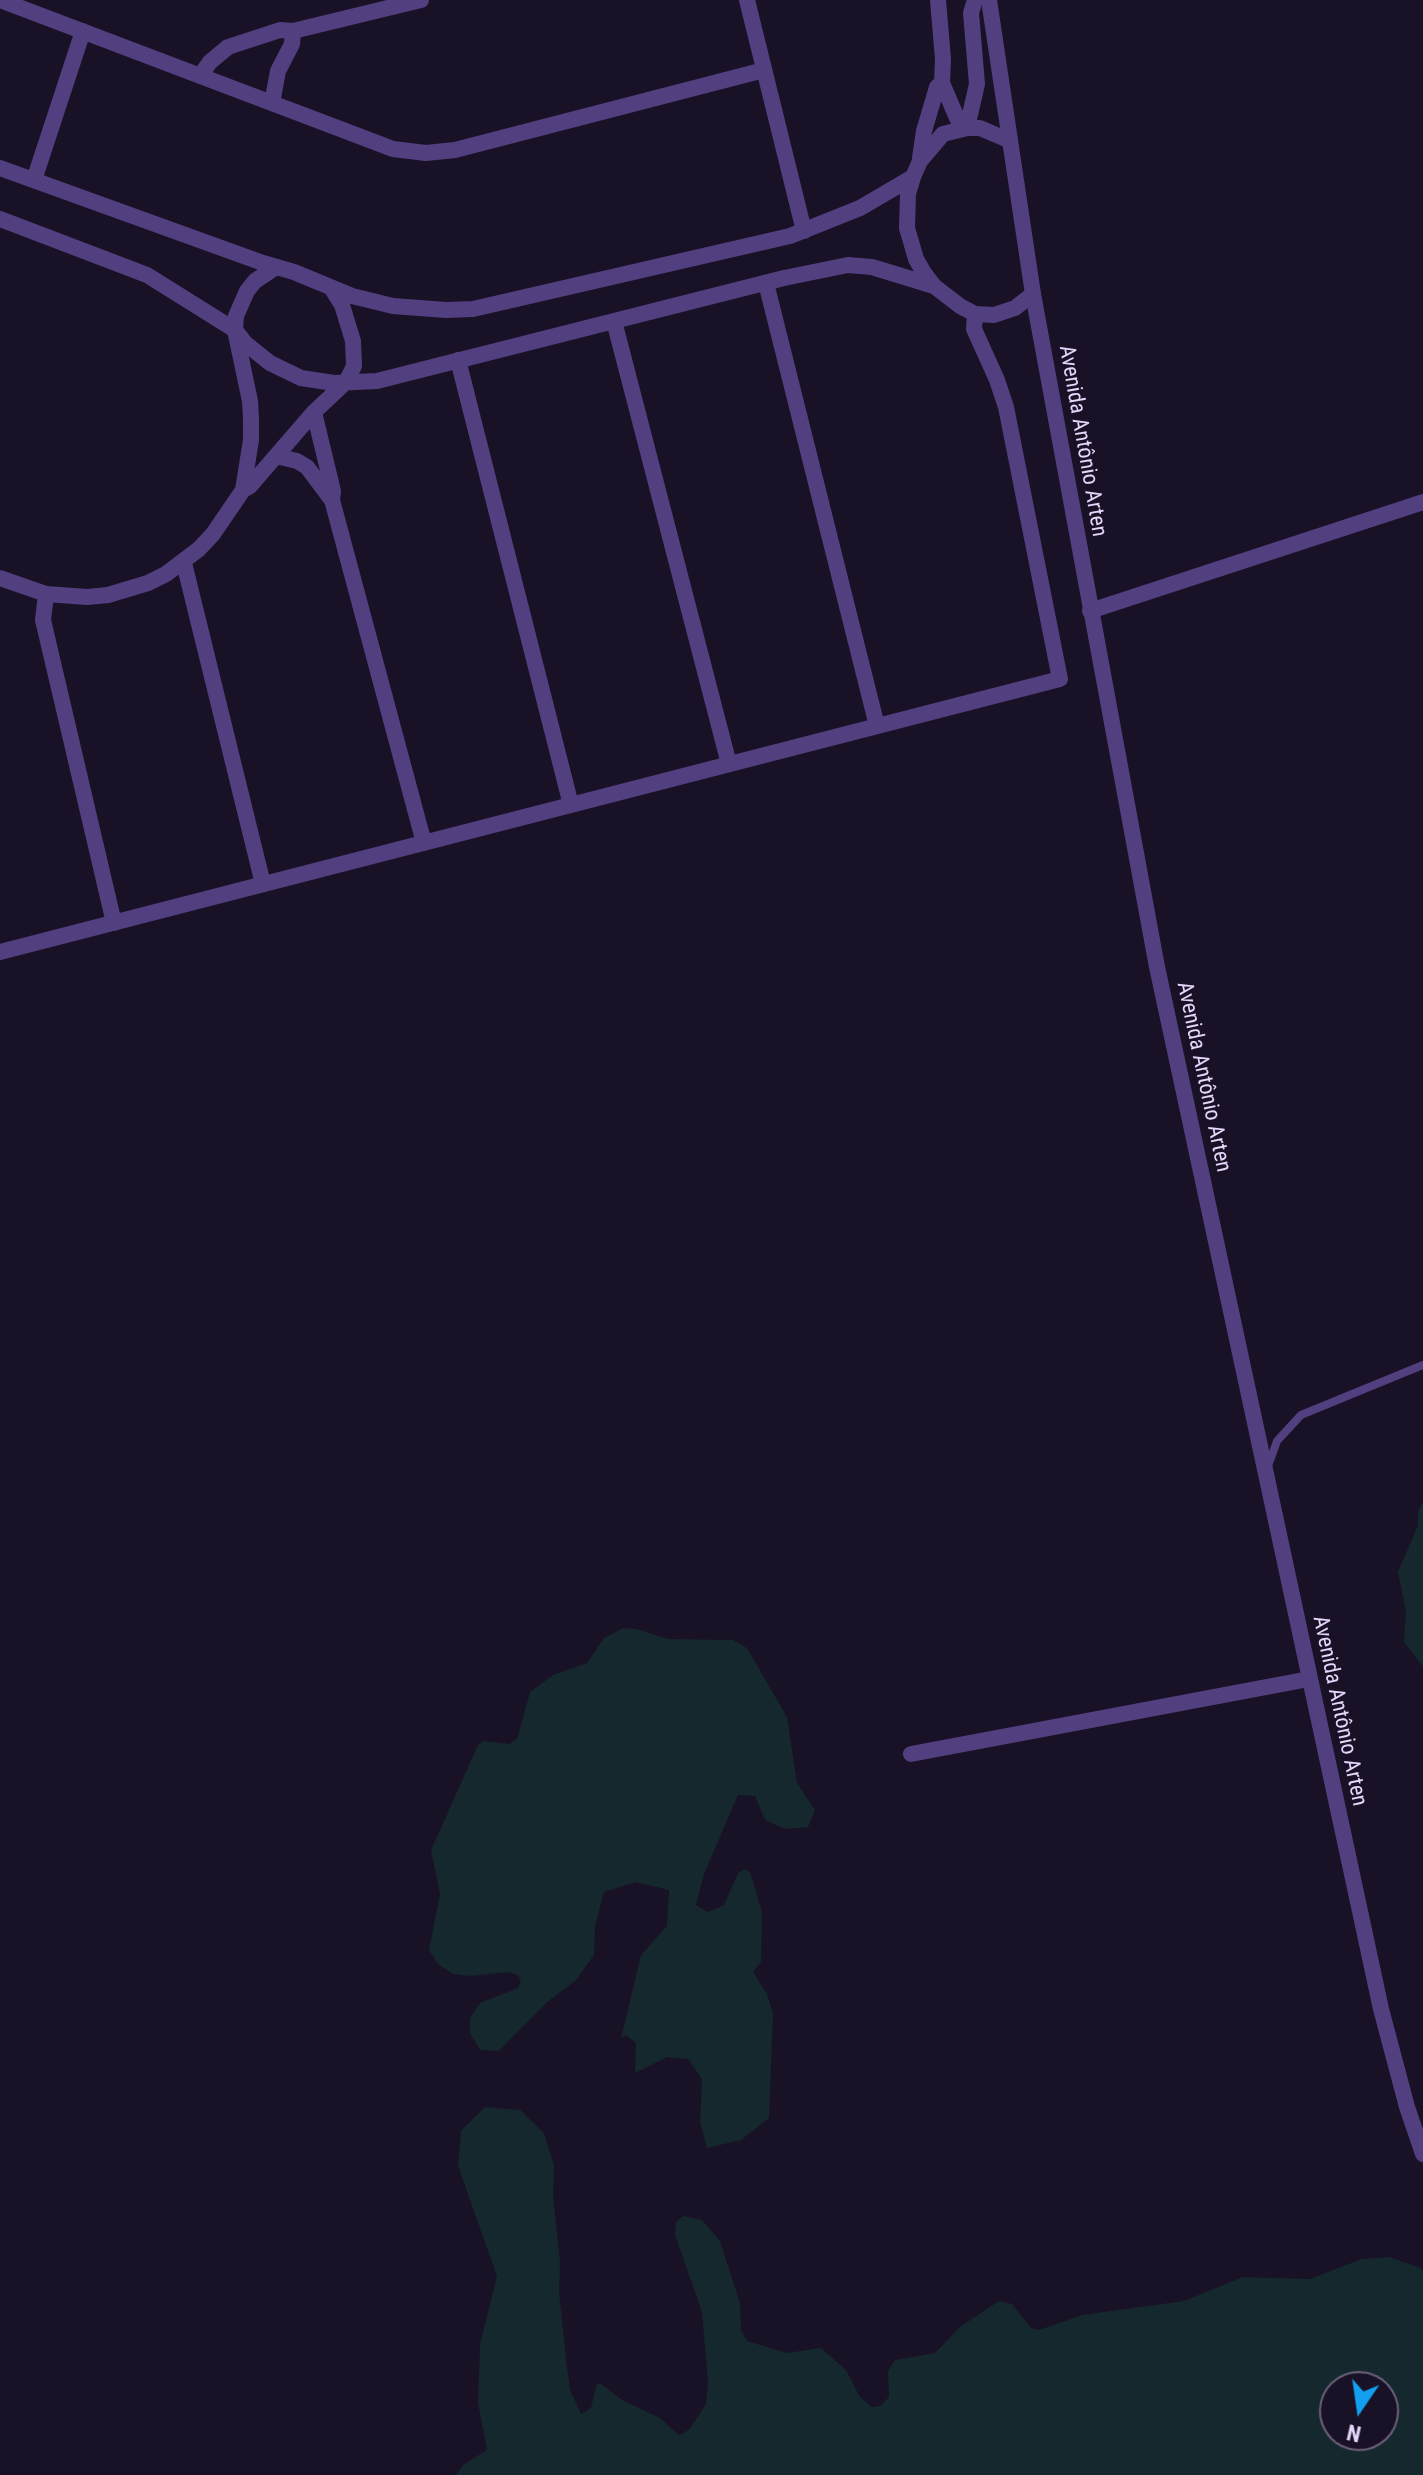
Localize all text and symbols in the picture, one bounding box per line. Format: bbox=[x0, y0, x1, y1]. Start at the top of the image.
street label: Avenida Antônio Arten bbox=[1052, 343, 1112, 539]
street label: Avenida Antônio Arten bbox=[1170, 979, 1236, 1175]
street label: Avenida Antônio Arten bbox=[1306, 1613, 1372, 1809]
north arrow bbox=[1319, 2371, 1399, 2451]
text: N bbox=[1345, 2419, 1363, 2447]

